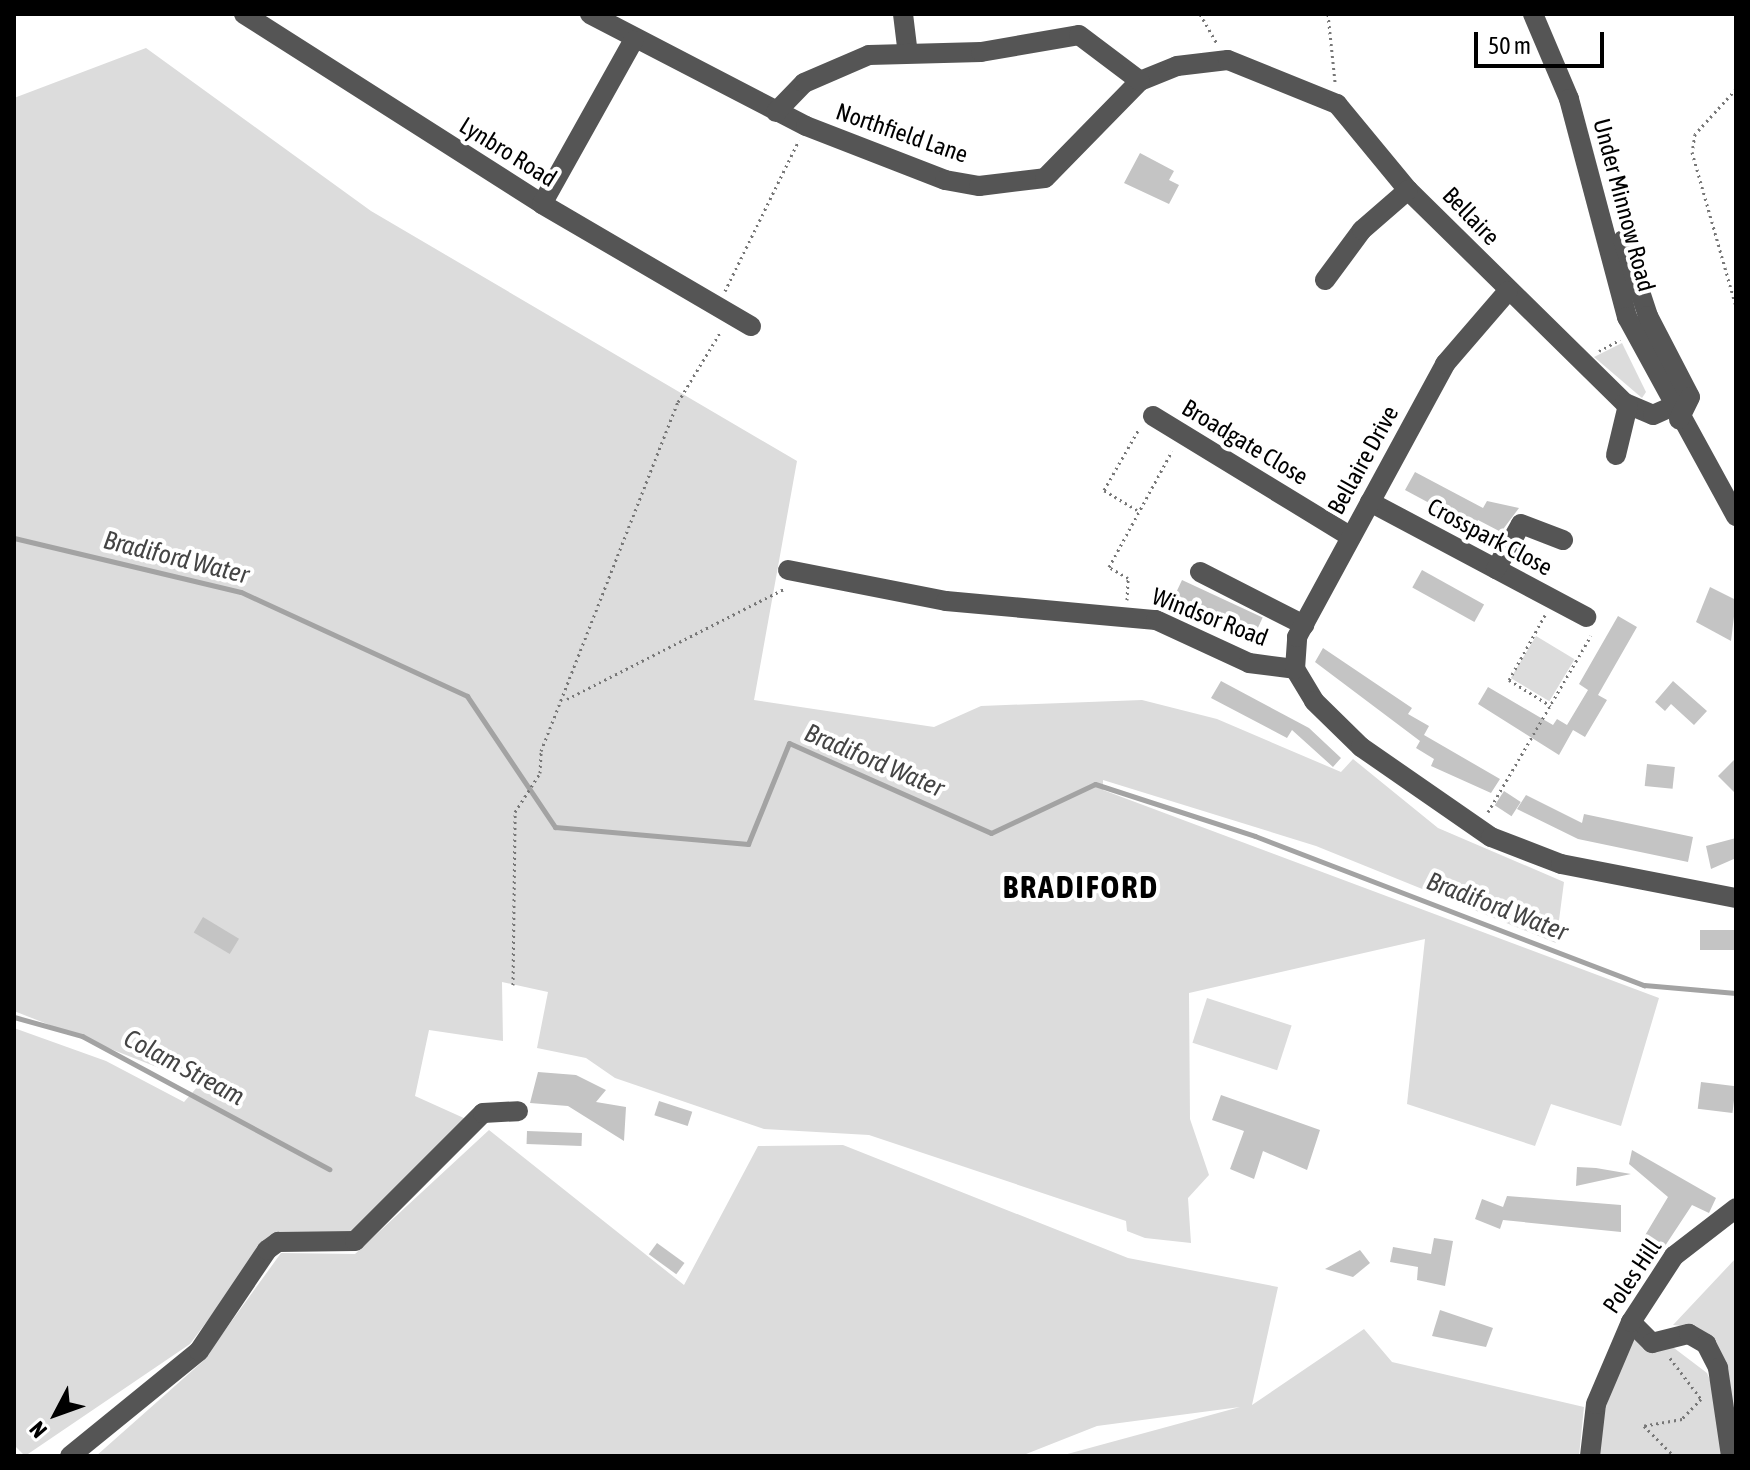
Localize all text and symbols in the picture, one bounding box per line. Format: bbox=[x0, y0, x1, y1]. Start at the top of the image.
scale bar bbox=[1478, 16, 1608, 66]
text: 50 m bbox=[1488, 32, 1531, 59]
street label: Northfield Lane bbox=[832, 97, 972, 169]
street label: Lynbro Road bbox=[454, 111, 562, 193]
street label: Under Minnow Road bbox=[1587, 115, 1661, 295]
street label: Bellaire bbox=[1436, 181, 1506, 251]
street label: Broadgate Close bbox=[1177, 393, 1313, 491]
street label: Bellaire Drive bbox=[1321, 401, 1405, 519]
street label: Crosspark Close bbox=[1423, 492, 1557, 582]
water label: Bradiford Water bbox=[100, 525, 252, 591]
street label: Windsor Road bbox=[1148, 582, 1272, 652]
water label: Bradiford Water bbox=[799, 718, 949, 804]
water label: Bradiford Water bbox=[1422, 866, 1572, 948]
district label: BRADIFORD bbox=[1003, 868, 1159, 906]
water label: Colam Stream bbox=[118, 1023, 250, 1113]
street label: Poles Hill bbox=[1597, 1233, 1667, 1319]
north arrow bbox=[16, 1374, 96, 1454]
text: N bbox=[24, 1416, 52, 1443]

